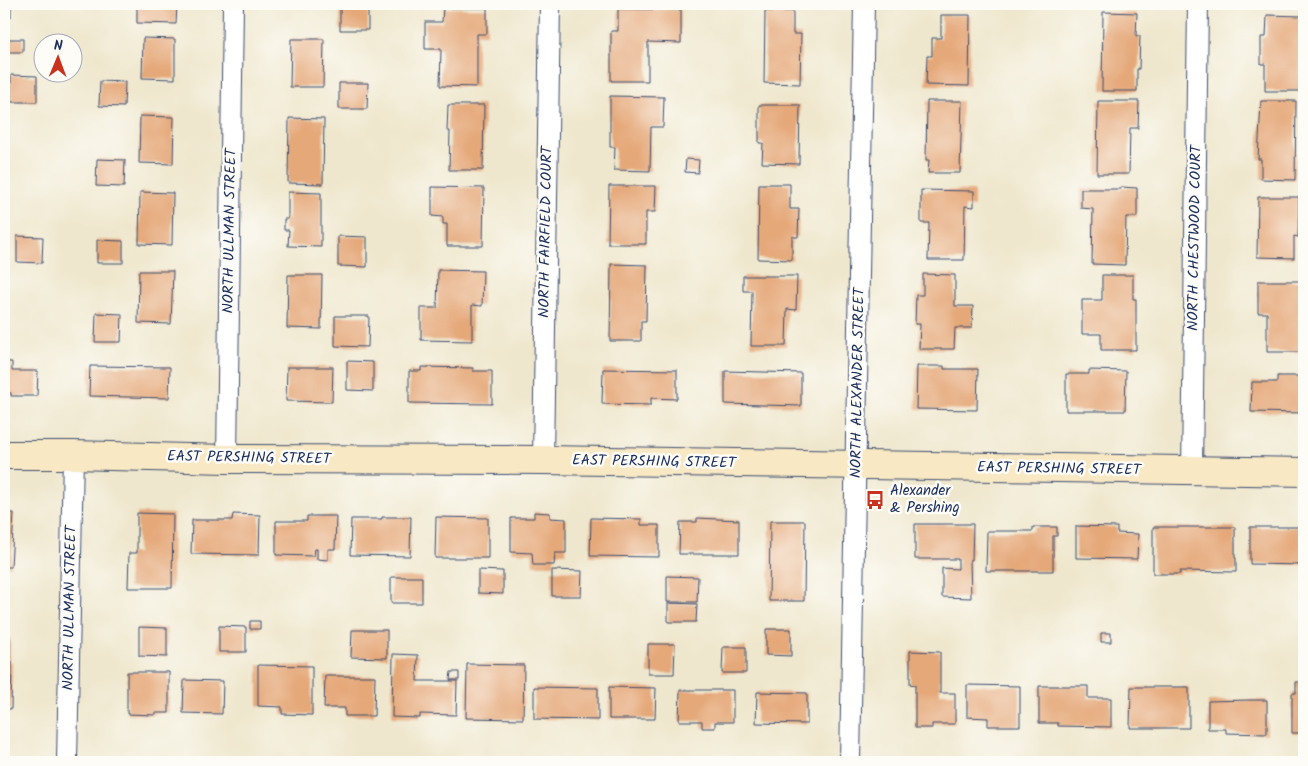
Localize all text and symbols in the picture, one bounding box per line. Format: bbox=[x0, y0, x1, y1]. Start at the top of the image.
north arrow bbox=[32, 32, 82, 82]
text: N bbox=[54, 35, 63, 57]
street label: NORTH CHESTWOOD COURT bbox=[1181, 143, 1209, 331]
street label: NORTH FAIRFIELD COURT bbox=[533, 144, 560, 318]
street label: NORTH ULLMAN STREET bbox=[217, 146, 243, 314]
street label: NORTH ALEXANDER STREET bbox=[844, 286, 872, 478]
street label: EAST PERSHING STREET bbox=[167, 445, 333, 471]
street label: EAST PERSHING STREET bbox=[572, 449, 738, 475]
street label: EAST PERSHING STREET bbox=[977, 456, 1143, 482]
place label: Alexander & Pershing bbox=[890, 479, 960, 520]
bus stop icon: Alexander & Pershing bbox=[864, 489, 886, 511]
street label: NORTH ULLMAN STREET bbox=[57, 523, 83, 691]

